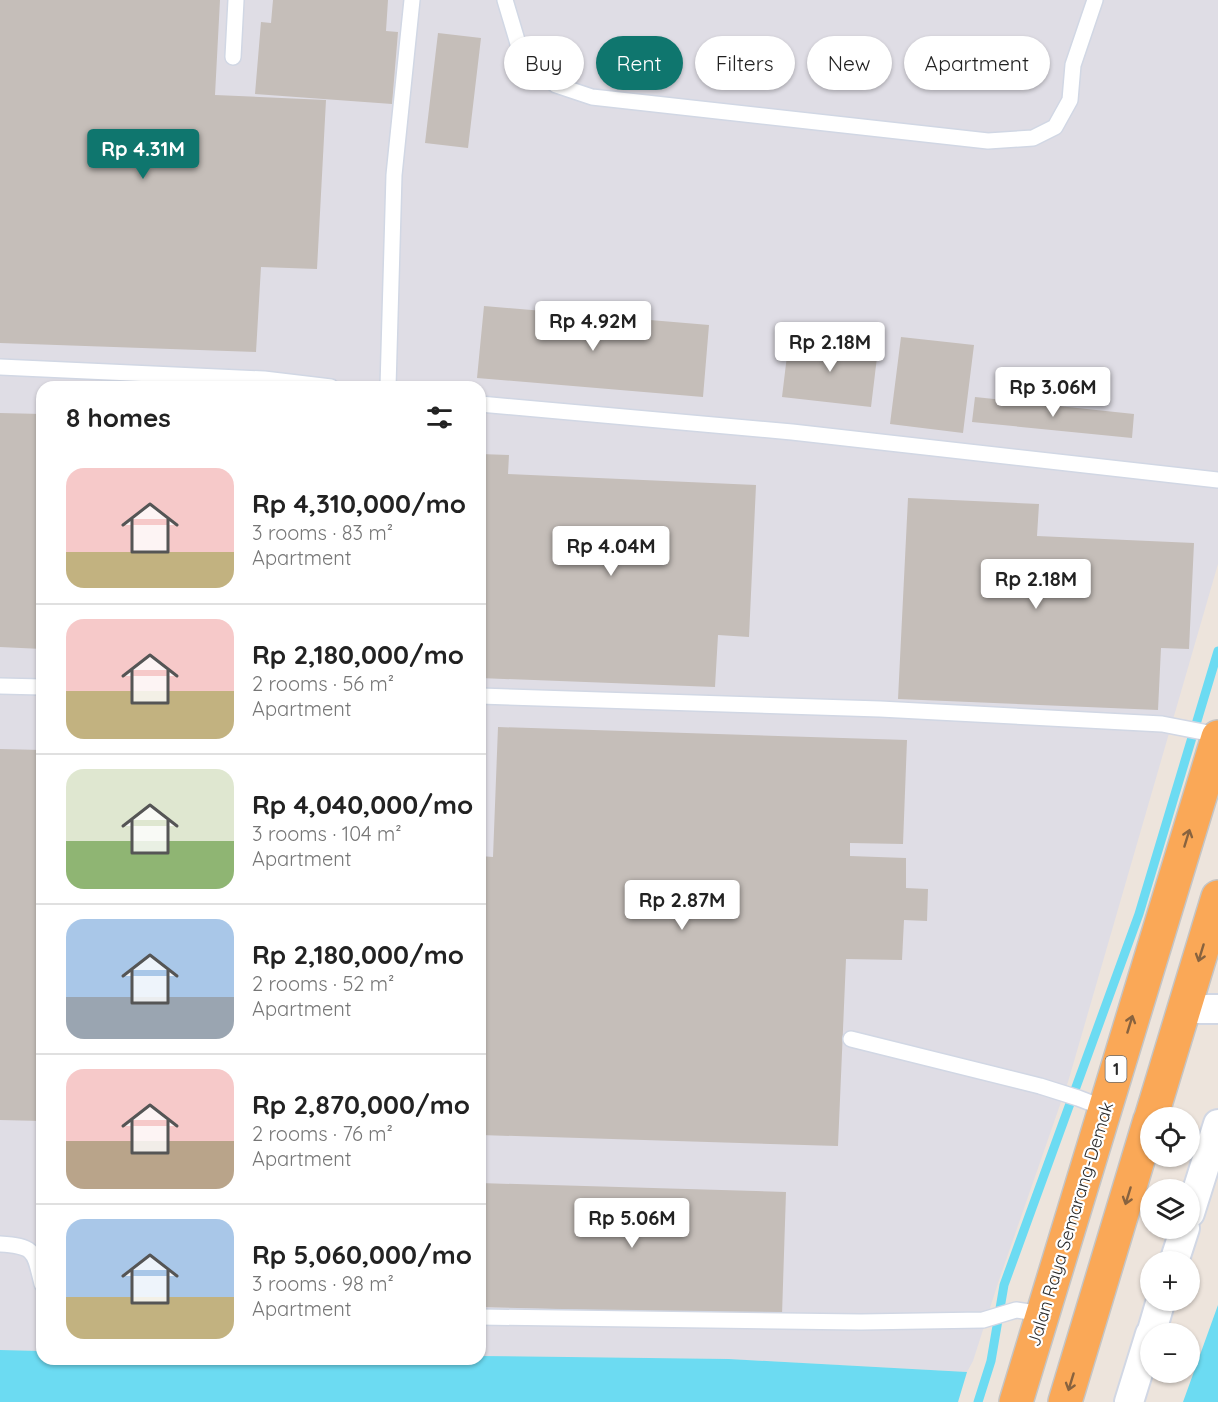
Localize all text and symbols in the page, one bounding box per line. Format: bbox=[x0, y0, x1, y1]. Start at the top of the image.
chip: Buy bbox=[504, 36, 584, 90]
chip: Rent bbox=[596, 36, 683, 90]
chip: Filters bbox=[695, 36, 795, 90]
chip: New bbox=[807, 36, 892, 90]
chip: Apartment bbox=[904, 36, 1050, 90]
pin: Rp 4.31M bbox=[81, 129, 205, 180]
text: Rp 4.31M bbox=[101, 136, 185, 161]
pin: Rp 4.92M bbox=[531, 301, 655, 352]
text: Rp 4.92M bbox=[549, 308, 637, 333]
pin: Rp 2.18M bbox=[768, 322, 892, 373]
text: Rp 2.18M bbox=[789, 329, 871, 354]
pin: Rp 3.06M bbox=[991, 367, 1115, 418]
text: Rp 3.06M bbox=[1009, 374, 1097, 399]
text: 8 homes bbox=[66, 401, 171, 434]
icon: filters bbox=[423, 401, 456, 434]
text: Rp 4,310,000/mo bbox=[252, 487, 466, 520]
icon: home bbox=[114, 492, 186, 564]
text: 3 rooms · 83 m² bbox=[252, 520, 393, 545]
pin: Rp 4.04M bbox=[549, 526, 673, 577]
text: Rp 4.04M bbox=[566, 533, 656, 558]
text: Apartment bbox=[252, 545, 352, 570]
pin: Rp 2.18M bbox=[974, 559, 1098, 610]
text: Rp 2.18M bbox=[995, 566, 1077, 591]
text: Rp 2,180,000/mo bbox=[252, 638, 464, 671]
icon: home bbox=[114, 643, 186, 715]
text: 2 rooms · 56 m² bbox=[252, 671, 394, 696]
text: Apartment bbox=[252, 696, 352, 721]
text: Rp 4,040,000/mo bbox=[252, 788, 473, 821]
icon: home bbox=[114, 793, 186, 865]
text: 3 rooms · 104 m² bbox=[252, 821, 402, 846]
one-way arrow bbox=[1182, 829, 1193, 848]
text: Apartment bbox=[252, 846, 352, 871]
pin: Rp 2.87M bbox=[620, 880, 744, 931]
text: Rp 2.87M bbox=[639, 887, 725, 912]
text: Rp 2,180,000/mo bbox=[252, 938, 464, 971]
icon: home bbox=[114, 943, 186, 1015]
one-way arrow bbox=[1195, 943, 1206, 962]
text: 2 rooms · 52 m² bbox=[252, 971, 394, 996]
text: Apartment bbox=[252, 996, 352, 1021]
one-way arrow bbox=[1125, 1015, 1136, 1034]
road number: 1 bbox=[1106, 1056, 1126, 1082]
text: Rp 2,870,000/mo bbox=[252, 1088, 470, 1121]
icon: home bbox=[114, 1093, 186, 1165]
street label: Jalan Raya Semarang-Demak bbox=[1022, 1099, 1118, 1349]
map controls bbox=[1140, 1107, 1200, 1383]
button: locate bbox=[1140, 1107, 1200, 1167]
text: 2 rooms · 76 m² bbox=[252, 1121, 393, 1146]
text: Apartment bbox=[252, 1146, 352, 1171]
button: layers bbox=[1140, 1179, 1200, 1239]
one-way arrow bbox=[1121, 1186, 1132, 1205]
pin: Rp 5.06M bbox=[570, 1198, 694, 1249]
text: Rp 5.06M bbox=[588, 1205, 676, 1230]
text: Rp 5,060,000/mo bbox=[252, 1238, 472, 1271]
icon: home bbox=[114, 1243, 186, 1315]
button: + bbox=[1140, 1251, 1200, 1311]
text: 3 rooms · 98 m² bbox=[252, 1271, 394, 1296]
text: Apartment bbox=[252, 1296, 352, 1321]
button: − bbox=[1140, 1323, 1200, 1383]
one-way arrow bbox=[1065, 1372, 1076, 1391]

